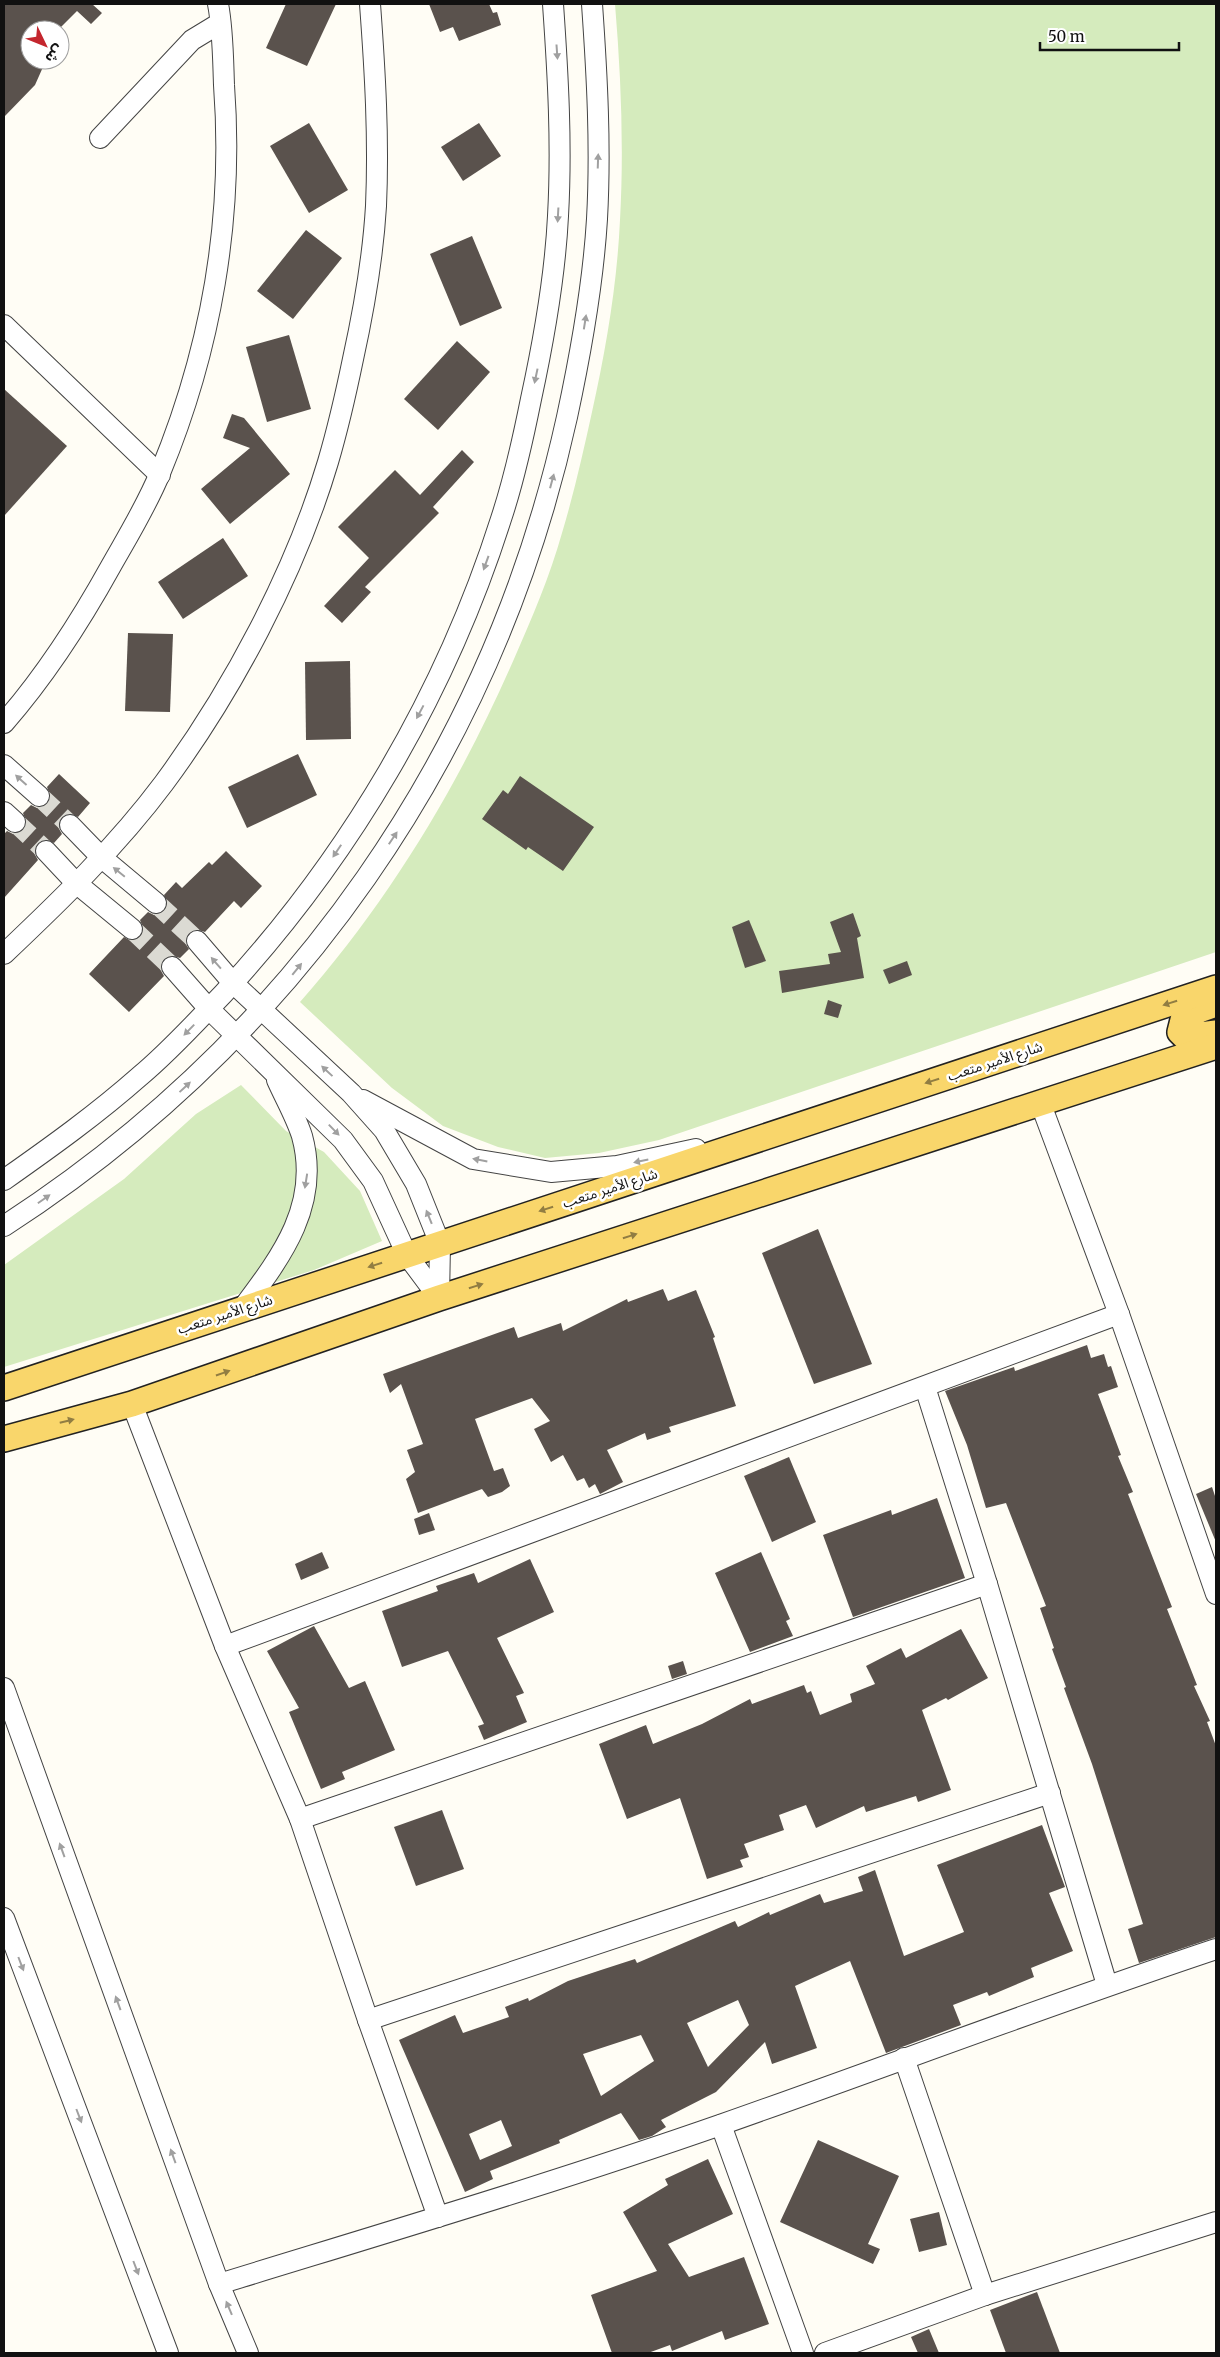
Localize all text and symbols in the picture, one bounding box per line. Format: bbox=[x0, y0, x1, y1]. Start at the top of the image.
north arrow bbox=[20, 20, 70, 70]
scale bar bbox=[1040, 20, 1179, 52]
text: 50 m bbox=[1048, 27, 1085, 46]
text: ش bbox=[41, 41, 68, 67]
one-way arrow bbox=[553, 45, 561, 61]
one-way arrow bbox=[595, 152, 603, 168]
one-way arrow bbox=[554, 207, 562, 223]
one-way arrow bbox=[581, 314, 589, 330]
one-way arrow bbox=[532, 368, 540, 384]
one-way arrow bbox=[548, 474, 556, 489]
one-way arrow bbox=[482, 556, 490, 571]
one-way arrow bbox=[416, 704, 424, 719]
one-way arrow bbox=[16, 774, 28, 786]
one-way arrow bbox=[388, 832, 398, 845]
one-way arrow bbox=[333, 844, 342, 858]
one-way arrow bbox=[112, 866, 125, 877]
one-way arrow bbox=[211, 957, 222, 969]
one-way arrow bbox=[291, 963, 302, 976]
one-way arrow bbox=[1162, 999, 1177, 1007]
one-way arrow bbox=[183, 1023, 195, 1035]
street label: شارع الأمير متعب bbox=[945, 1037, 1045, 1087]
one-way arrow bbox=[322, 1065, 334, 1077]
one-way arrow bbox=[925, 1078, 940, 1085]
one-way arrow bbox=[179, 1081, 191, 1093]
one-way arrow bbox=[328, 1124, 340, 1136]
one-way arrow bbox=[472, 1156, 488, 1164]
one-way arrow bbox=[633, 1157, 648, 1165]
street label: شارع الأمير متعب bbox=[560, 1164, 660, 1214]
one-way arrow bbox=[302, 1173, 310, 1189]
one-way arrow bbox=[37, 1194, 51, 1204]
one-way arrow bbox=[538, 1206, 553, 1214]
one-way arrow bbox=[425, 1210, 433, 1224]
one-way arrow bbox=[623, 1231, 638, 1239]
one-way arrow bbox=[367, 1262, 382, 1270]
one-way arrow bbox=[468, 1282, 483, 1289]
street label: شارع الأمير متعب bbox=[175, 1290, 275, 1340]
one-way arrow bbox=[215, 1369, 230, 1376]
one-way arrow bbox=[60, 1417, 75, 1425]
one-way arrow bbox=[58, 1842, 66, 1857]
one-way arrow bbox=[17, 1957, 25, 1972]
one-way arrow bbox=[114, 1995, 122, 2010]
one-way arrow bbox=[75, 2109, 83, 2123]
one-way arrow bbox=[169, 2148, 177, 2163]
one-way arrow bbox=[132, 2261, 140, 2276]
one-way arrow bbox=[225, 2301, 233, 2315]

